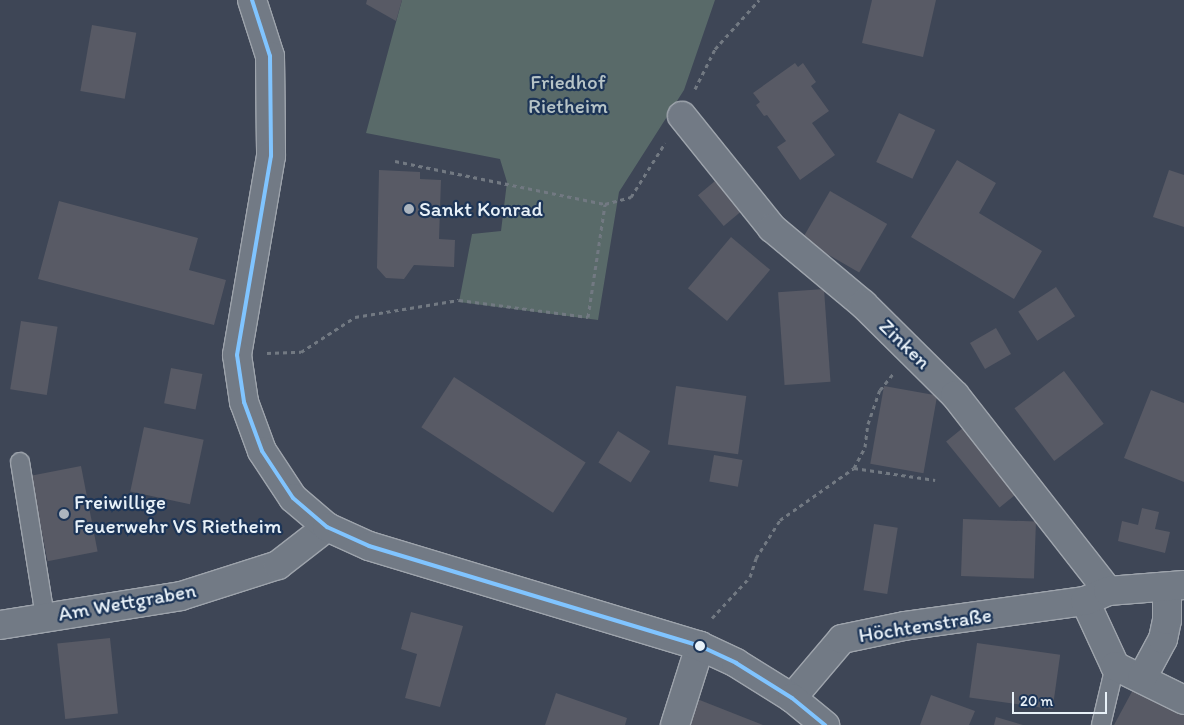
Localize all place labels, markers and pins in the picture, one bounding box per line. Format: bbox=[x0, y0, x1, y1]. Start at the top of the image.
place label: Sankt Konrad bbox=[419, 196, 543, 222]
marker: Sankt Konrad bbox=[403, 203, 415, 215]
place label: Freiwillige Feuerwehr VS Rietheim bbox=[74, 489, 281, 539]
marker: Freiwillige Feuerwehr VS Rietheim bbox=[58, 508, 70, 520]
unlabelled marker bbox=[695, 641, 705, 651]

